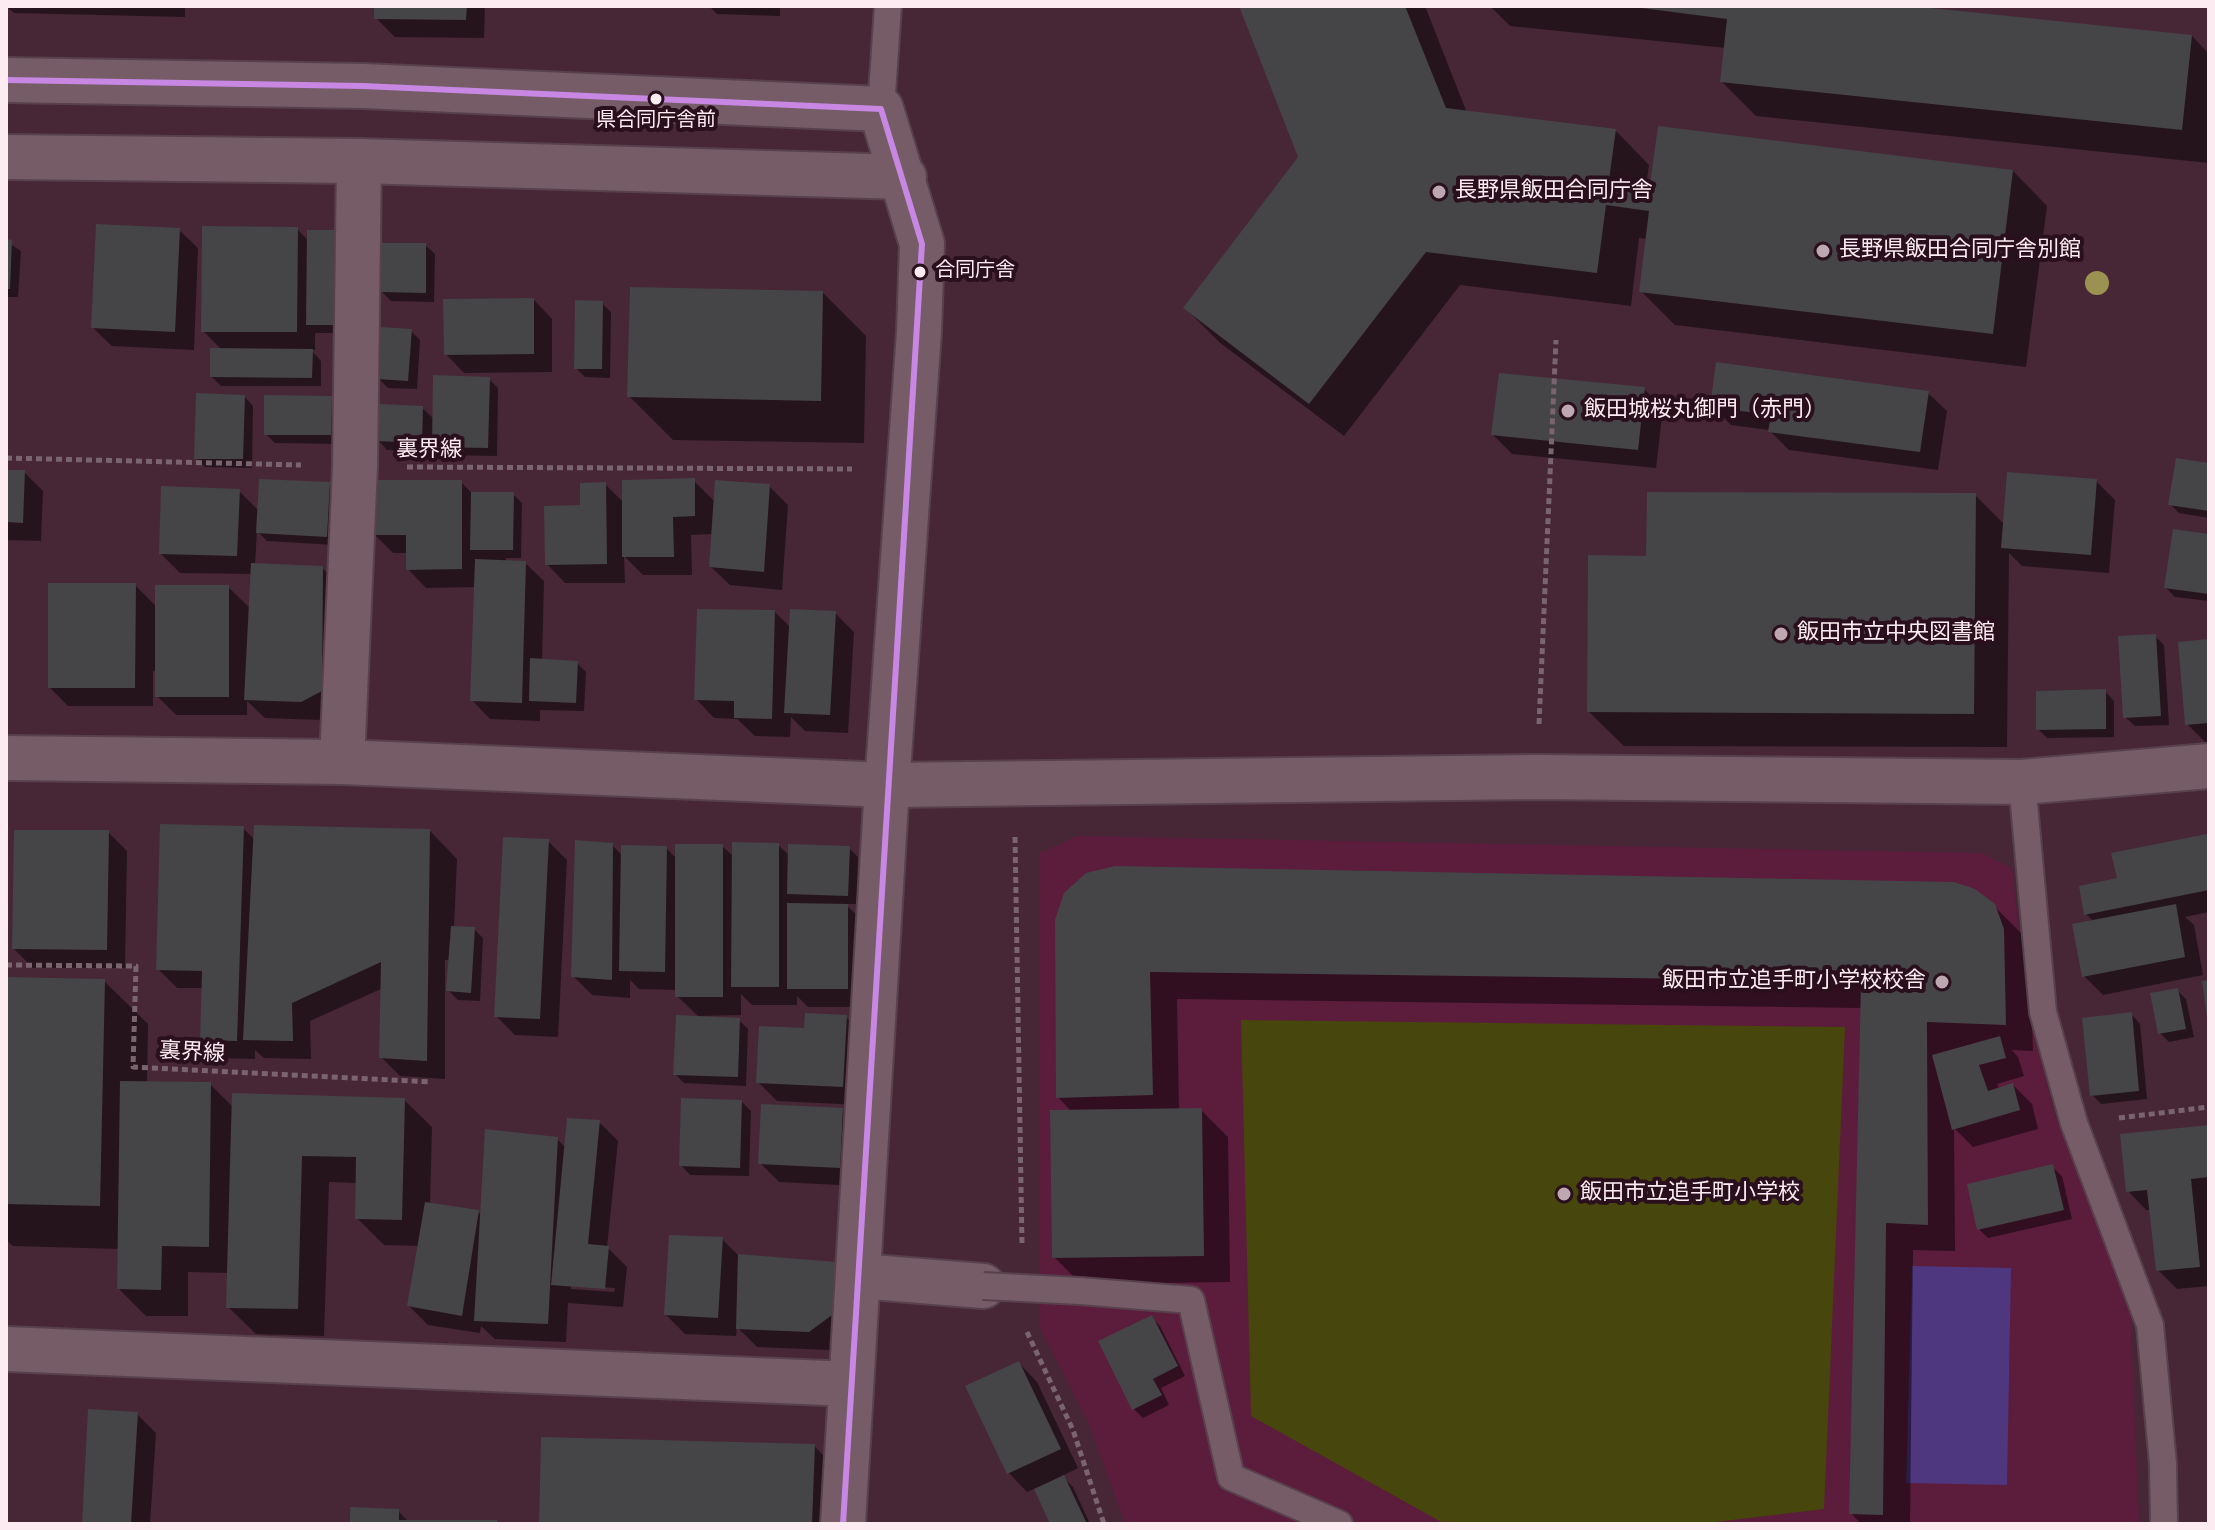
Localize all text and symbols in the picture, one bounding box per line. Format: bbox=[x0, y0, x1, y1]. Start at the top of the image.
marker: 県合同庁舎前 bbox=[648, 91, 664, 107]
place label: 県合同庁舎前 bbox=[596, 110, 716, 134]
place label: 長野県飯田合同庁舎 bbox=[1455, 179, 1653, 205]
marker: 長野県飯田合同庁舎 bbox=[1430, 183, 1448, 201]
place label: 長野県飯田合同庁舎別館 bbox=[1839, 238, 2081, 264]
marker: 長野県飯田合同庁舎別館 bbox=[1814, 242, 1832, 260]
place label: 合同庁舎 bbox=[935, 260, 1015, 284]
marker: 合同庁舎 bbox=[912, 264, 928, 280]
place label: 飯田城桜丸御門（赤門） bbox=[1584, 398, 1826, 424]
marker: 飯田城桜丸御門（赤門） bbox=[1559, 402, 1577, 420]
street label: 裏界線 bbox=[396, 438, 462, 464]
place label: 飯田市立中央図書館 bbox=[1797, 621, 1995, 647]
marker: 飯田市立中央図書館 bbox=[1772, 625, 1790, 643]
place label: 飯田市立追手町小学校校舎 bbox=[1662, 969, 1926, 995]
marker: 飯田市立追手町小学校校舎 bbox=[1933, 973, 1951, 991]
street label: 裏界線 bbox=[158, 1039, 226, 1069]
place label: 飯田市立追手町小学校 bbox=[1580, 1181, 1800, 1207]
marker: 飯田市立追手町小学校 bbox=[1555, 1185, 1573, 1203]

